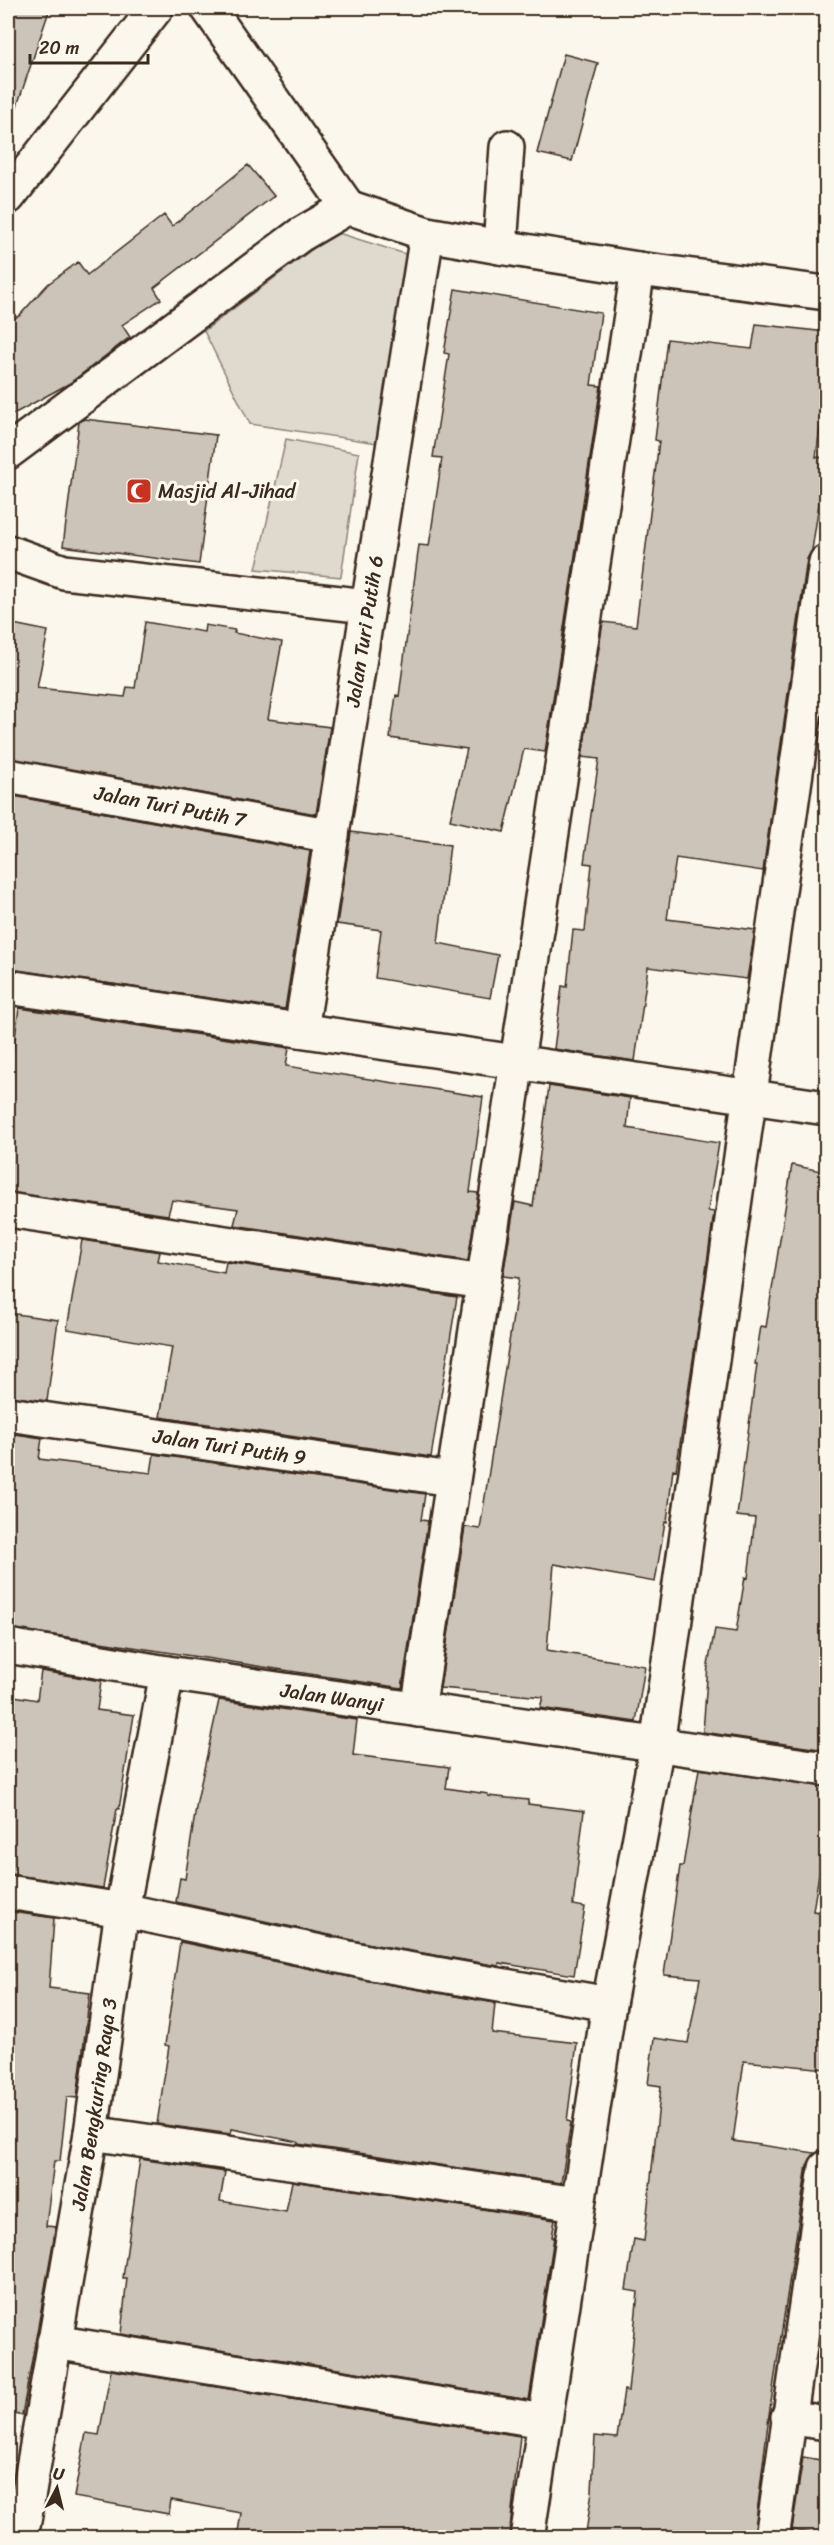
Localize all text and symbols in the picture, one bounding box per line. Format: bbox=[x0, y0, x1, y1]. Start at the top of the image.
scale bar bbox=[30, 27, 148, 65]
text: 20 m bbox=[39, 32, 79, 64]
place label: Masjid Al-Jihad bbox=[158, 474, 297, 509]
mosque icon: Masjid Al-Jihad bbox=[124, 476, 154, 506]
street label: Jalan Turi Putih 6 bbox=[335, 553, 394, 710]
street label: Jalan Turi Putih 7 bbox=[91, 775, 250, 838]
street label: Jalan Turi Putih 9 bbox=[150, 1418, 308, 1476]
street label: Jalan Wanyi bbox=[277, 1673, 387, 1723]
street label: Jalan Bengkuring Raya 3 bbox=[61, 1996, 128, 2214]
north arrow bbox=[27, 2458, 87, 2518]
text: U bbox=[52, 2459, 67, 2489]

